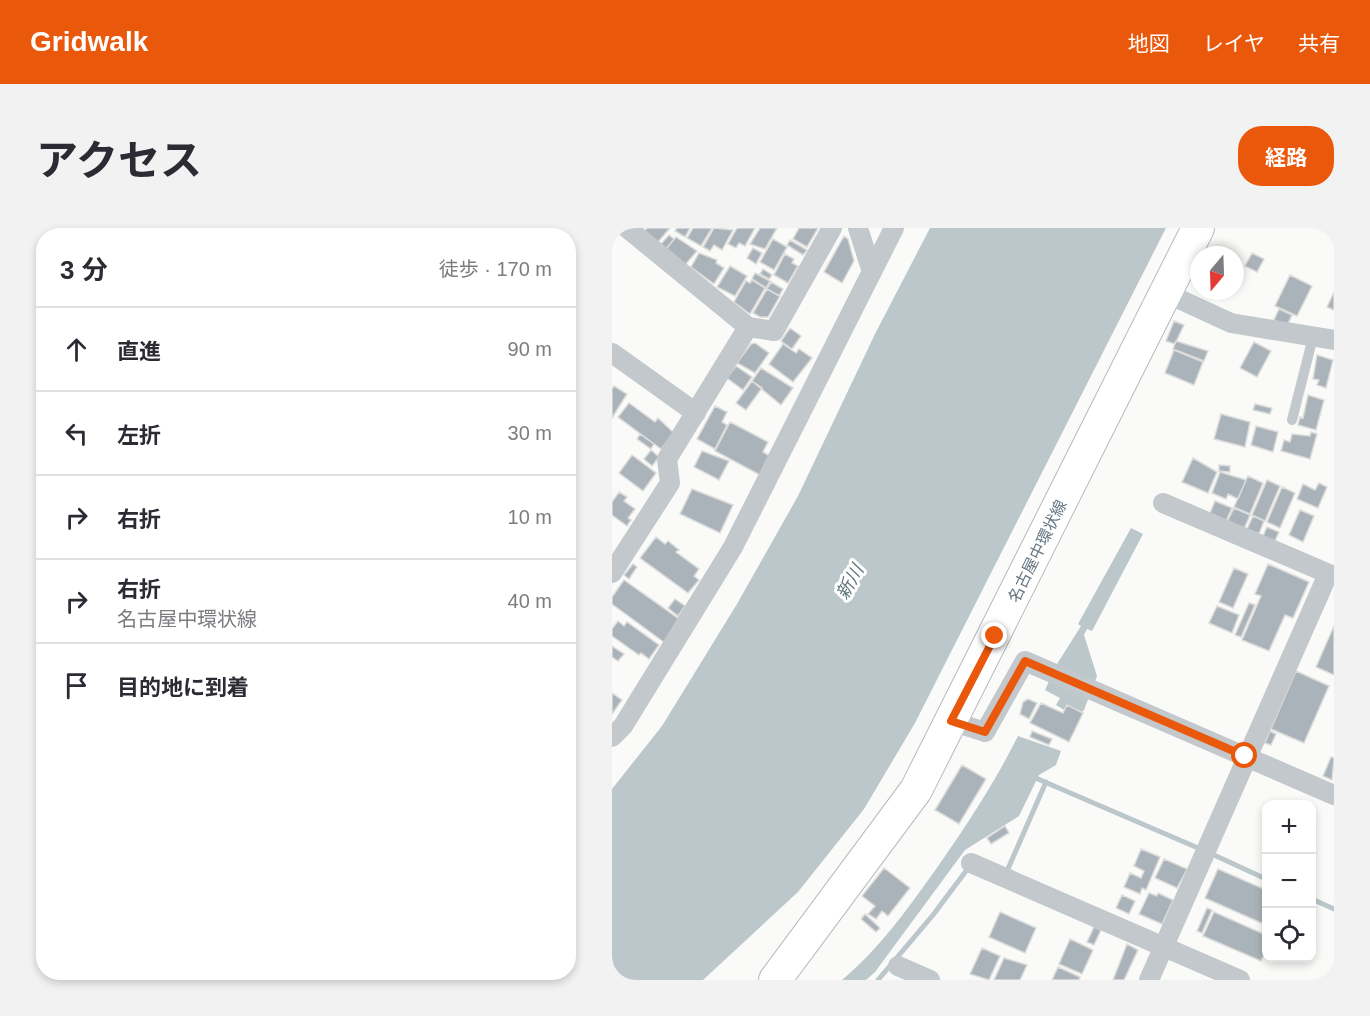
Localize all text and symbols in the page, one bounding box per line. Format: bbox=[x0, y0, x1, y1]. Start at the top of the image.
text: Gridwalk bbox=[30, 26, 148, 57]
text: 地図 bbox=[1128, 32, 1170, 55]
text: レイヤ bbox=[1203, 32, 1265, 55]
text: 共有 bbox=[1298, 32, 1340, 55]
button: 経路 bbox=[1238, 126, 1334, 186]
text: アクセス bbox=[36, 137, 202, 184]
north arrow bbox=[1190, 246, 1244, 300]
text: 3 分 bbox=[60, 255, 108, 285]
text: 徒歩 · 170 m bbox=[439, 258, 552, 280]
icon: ahead bbox=[60, 333, 93, 366]
text: 90 m bbox=[508, 338, 552, 360]
text: 直進 bbox=[117, 339, 161, 364]
icon: left bbox=[60, 417, 93, 450]
text: 30 m bbox=[508, 422, 552, 444]
text: 左折 bbox=[117, 423, 161, 448]
street label: 名古屋中環状線 bbox=[1005, 497, 1070, 605]
icon: right bbox=[60, 501, 93, 534]
text: 10 m bbox=[508, 506, 552, 528]
text: 右折 bbox=[117, 507, 161, 532]
water label: 新川 bbox=[833, 560, 868, 603]
text: 右折 bbox=[117, 577, 161, 602]
icon: right bbox=[60, 585, 93, 618]
text: 40 m bbox=[508, 590, 552, 612]
text: 名古屋中環状線 bbox=[117, 608, 257, 630]
route end bbox=[981, 622, 1007, 648]
icon: arrive bbox=[60, 669, 93, 702]
text: 目的地に到着 bbox=[117, 675, 249, 700]
route start bbox=[1231, 742, 1257, 768]
map controls bbox=[1262, 800, 1316, 962]
button: + bbox=[1262, 800, 1316, 854]
button: − bbox=[1262, 854, 1316, 908]
button: locate bbox=[1262, 908, 1316, 962]

